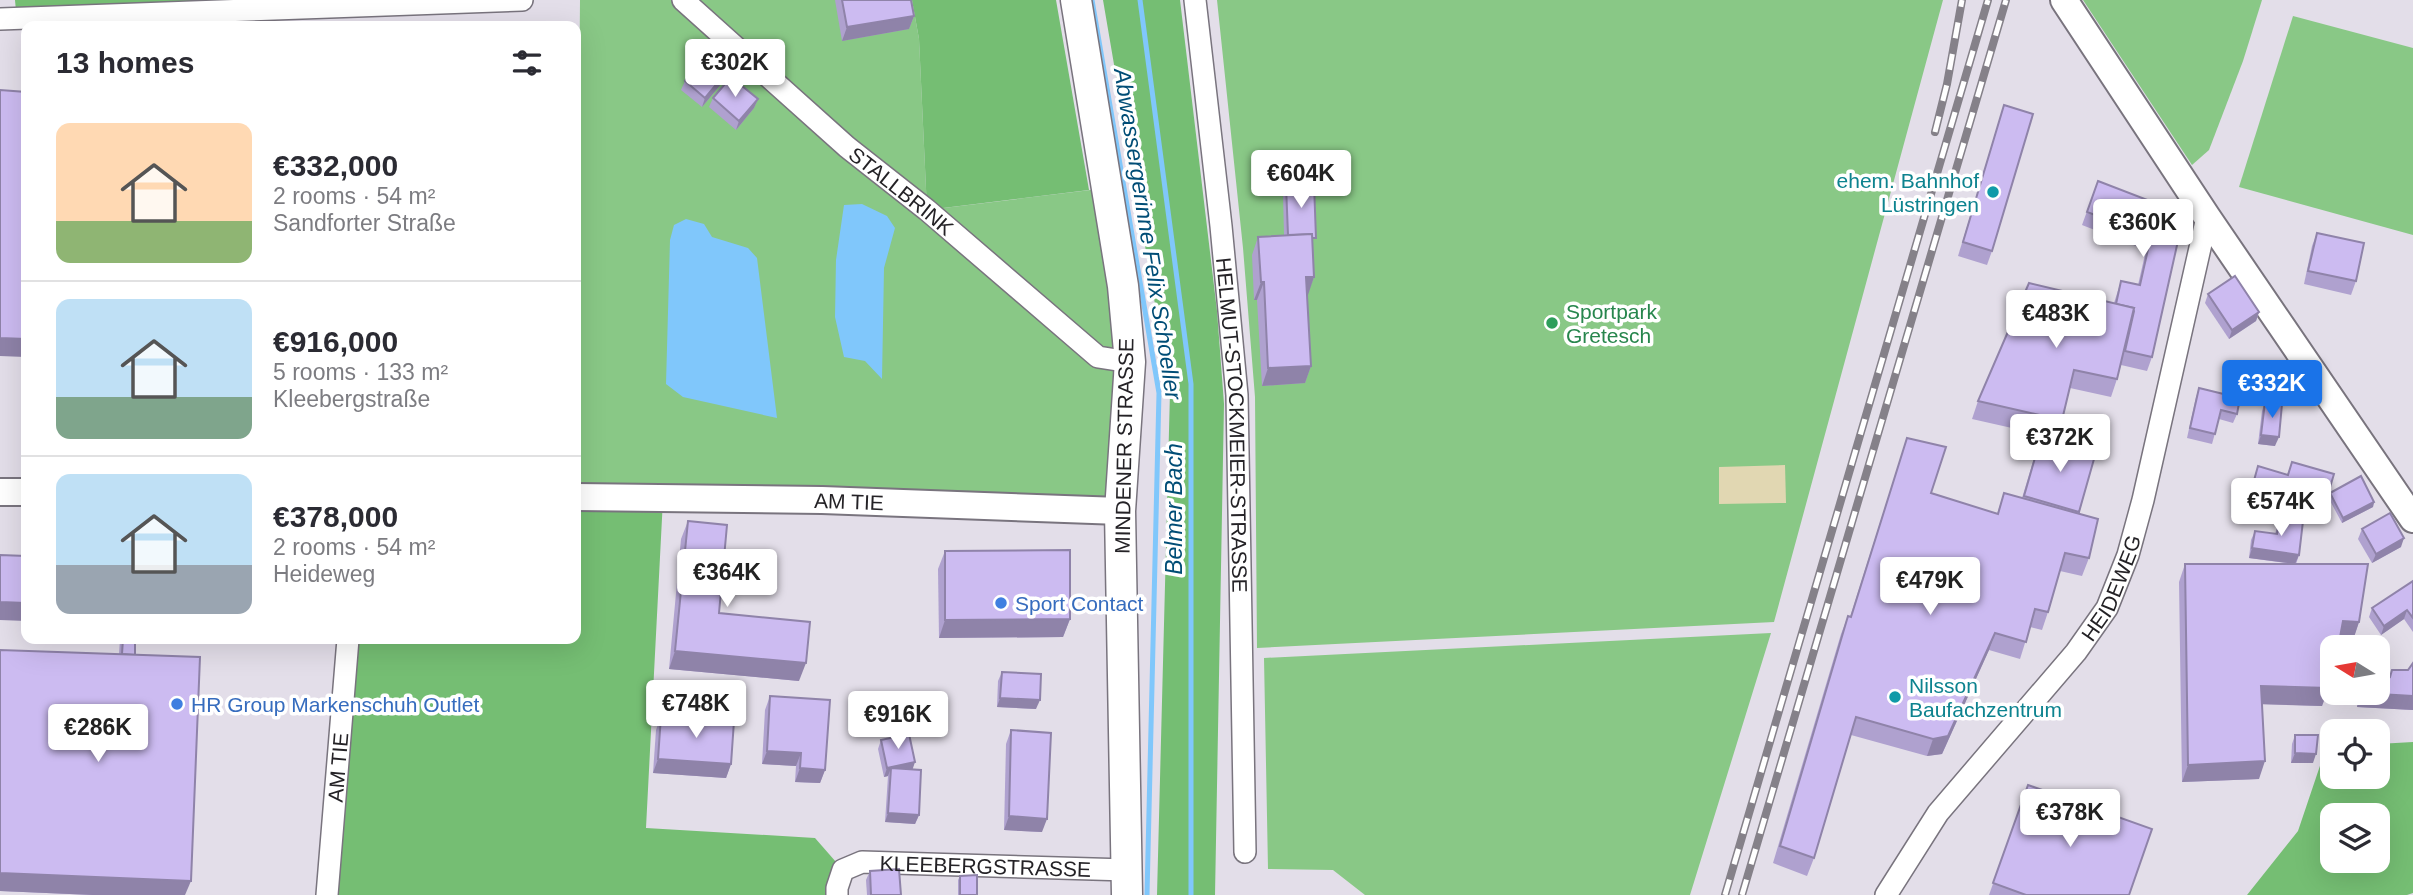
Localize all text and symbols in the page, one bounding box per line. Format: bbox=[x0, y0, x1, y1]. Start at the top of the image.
pin: €302K bbox=[686, 40, 784, 99]
icon: filters bbox=[508, 44, 546, 82]
text: 13 homes bbox=[56, 46, 194, 79]
text: €302K bbox=[701, 49, 769, 75]
water label: Abwassergerinne Felix Schoeller bbox=[1109, 65, 1187, 403]
street label: STALLBRINK bbox=[845, 142, 958, 239]
text: €332,000 bbox=[273, 149, 398, 182]
pin: €604K bbox=[1252, 150, 1350, 210]
icon: home bbox=[112, 151, 196, 235]
text: €604K bbox=[1267, 160, 1335, 186]
place label: ehem. Bahnhof Lüstringen bbox=[1837, 169, 1979, 216]
text: 2 rooms · 54 m² bbox=[273, 183, 435, 209]
marker: ehem. Bahnhof Lüstringen bbox=[1985, 184, 2001, 200]
pin: €360K bbox=[2094, 200, 2192, 259]
text: €360K bbox=[2109, 209, 2177, 235]
text: Sandforter Straße bbox=[273, 210, 456, 236]
street label: HELMUT-STOCKMEIER-STRASSE bbox=[1213, 256, 1252, 593]
pin: €483K bbox=[2007, 290, 2105, 350]
place label: Sportpark Gretesch bbox=[1566, 300, 1658, 347]
text: €483K bbox=[2022, 300, 2090, 326]
marker: Sportpark Gretesch bbox=[1544, 315, 1560, 331]
text: €916,000 bbox=[273, 325, 398, 358]
icon: home bbox=[112, 327, 196, 411]
street label: MINDENER STRASSE bbox=[1111, 338, 1137, 554]
text: 5 rooms · 133 m² bbox=[273, 359, 448, 385]
pin: €332K bbox=[2223, 360, 2321, 420]
text: €332K bbox=[2238, 370, 2306, 396]
text: Kleebergstraße bbox=[273, 386, 430, 412]
pin: €372K bbox=[2011, 414, 2109, 474]
text: €372K bbox=[2026, 424, 2094, 450]
water label: Belmer Bach bbox=[1161, 443, 1187, 575]
pin: €574K bbox=[2232, 478, 2330, 538]
street label: AM TIE bbox=[814, 488, 884, 514]
text: €574K bbox=[2247, 488, 2315, 514]
text: €378,000 bbox=[273, 500, 398, 533]
icon: home bbox=[112, 502, 196, 586]
street label: HEIDEWEG bbox=[2076, 532, 2144, 645]
text: 2 rooms · 54 m² bbox=[273, 534, 435, 560]
pin: €364K bbox=[678, 550, 776, 609]
pin: €479K bbox=[1881, 558, 1979, 617]
text: €364K bbox=[693, 559, 761, 585]
text: Heideweg bbox=[273, 561, 375, 587]
text: €479K bbox=[1896, 567, 1964, 593]
place label: Sport Contact bbox=[1015, 592, 1144, 615]
marker: Sport Contact bbox=[993, 595, 1009, 611]
north arrow bbox=[2320, 635, 2390, 705]
map controls bbox=[2320, 635, 2390, 873]
place label: Nilsson Baufachzentrum bbox=[1909, 674, 2062, 721]
pin: €748K bbox=[647, 680, 745, 740]
marker: Nilsson Baufachzentrum bbox=[1887, 689, 1903, 705]
text: €748K bbox=[662, 690, 730, 716]
pin: €916K bbox=[849, 692, 947, 751]
place label: HR Group Markenschuh Outlet bbox=[191, 693, 479, 716]
marker: HR Group Markenschuh Outlet bbox=[169, 696, 185, 712]
text: €916K bbox=[864, 701, 932, 727]
pin: €286K bbox=[49, 704, 147, 764]
text: €286K bbox=[64, 714, 132, 740]
button: locate bbox=[2320, 719, 2390, 789]
street label: AM TIE bbox=[323, 732, 352, 803]
pin: €378K bbox=[2021, 790, 2119, 849]
text: €378K bbox=[2036, 799, 2104, 825]
button: layers bbox=[2320, 803, 2390, 873]
street label: KLEEBERGSTRASSE bbox=[879, 851, 1091, 880]

